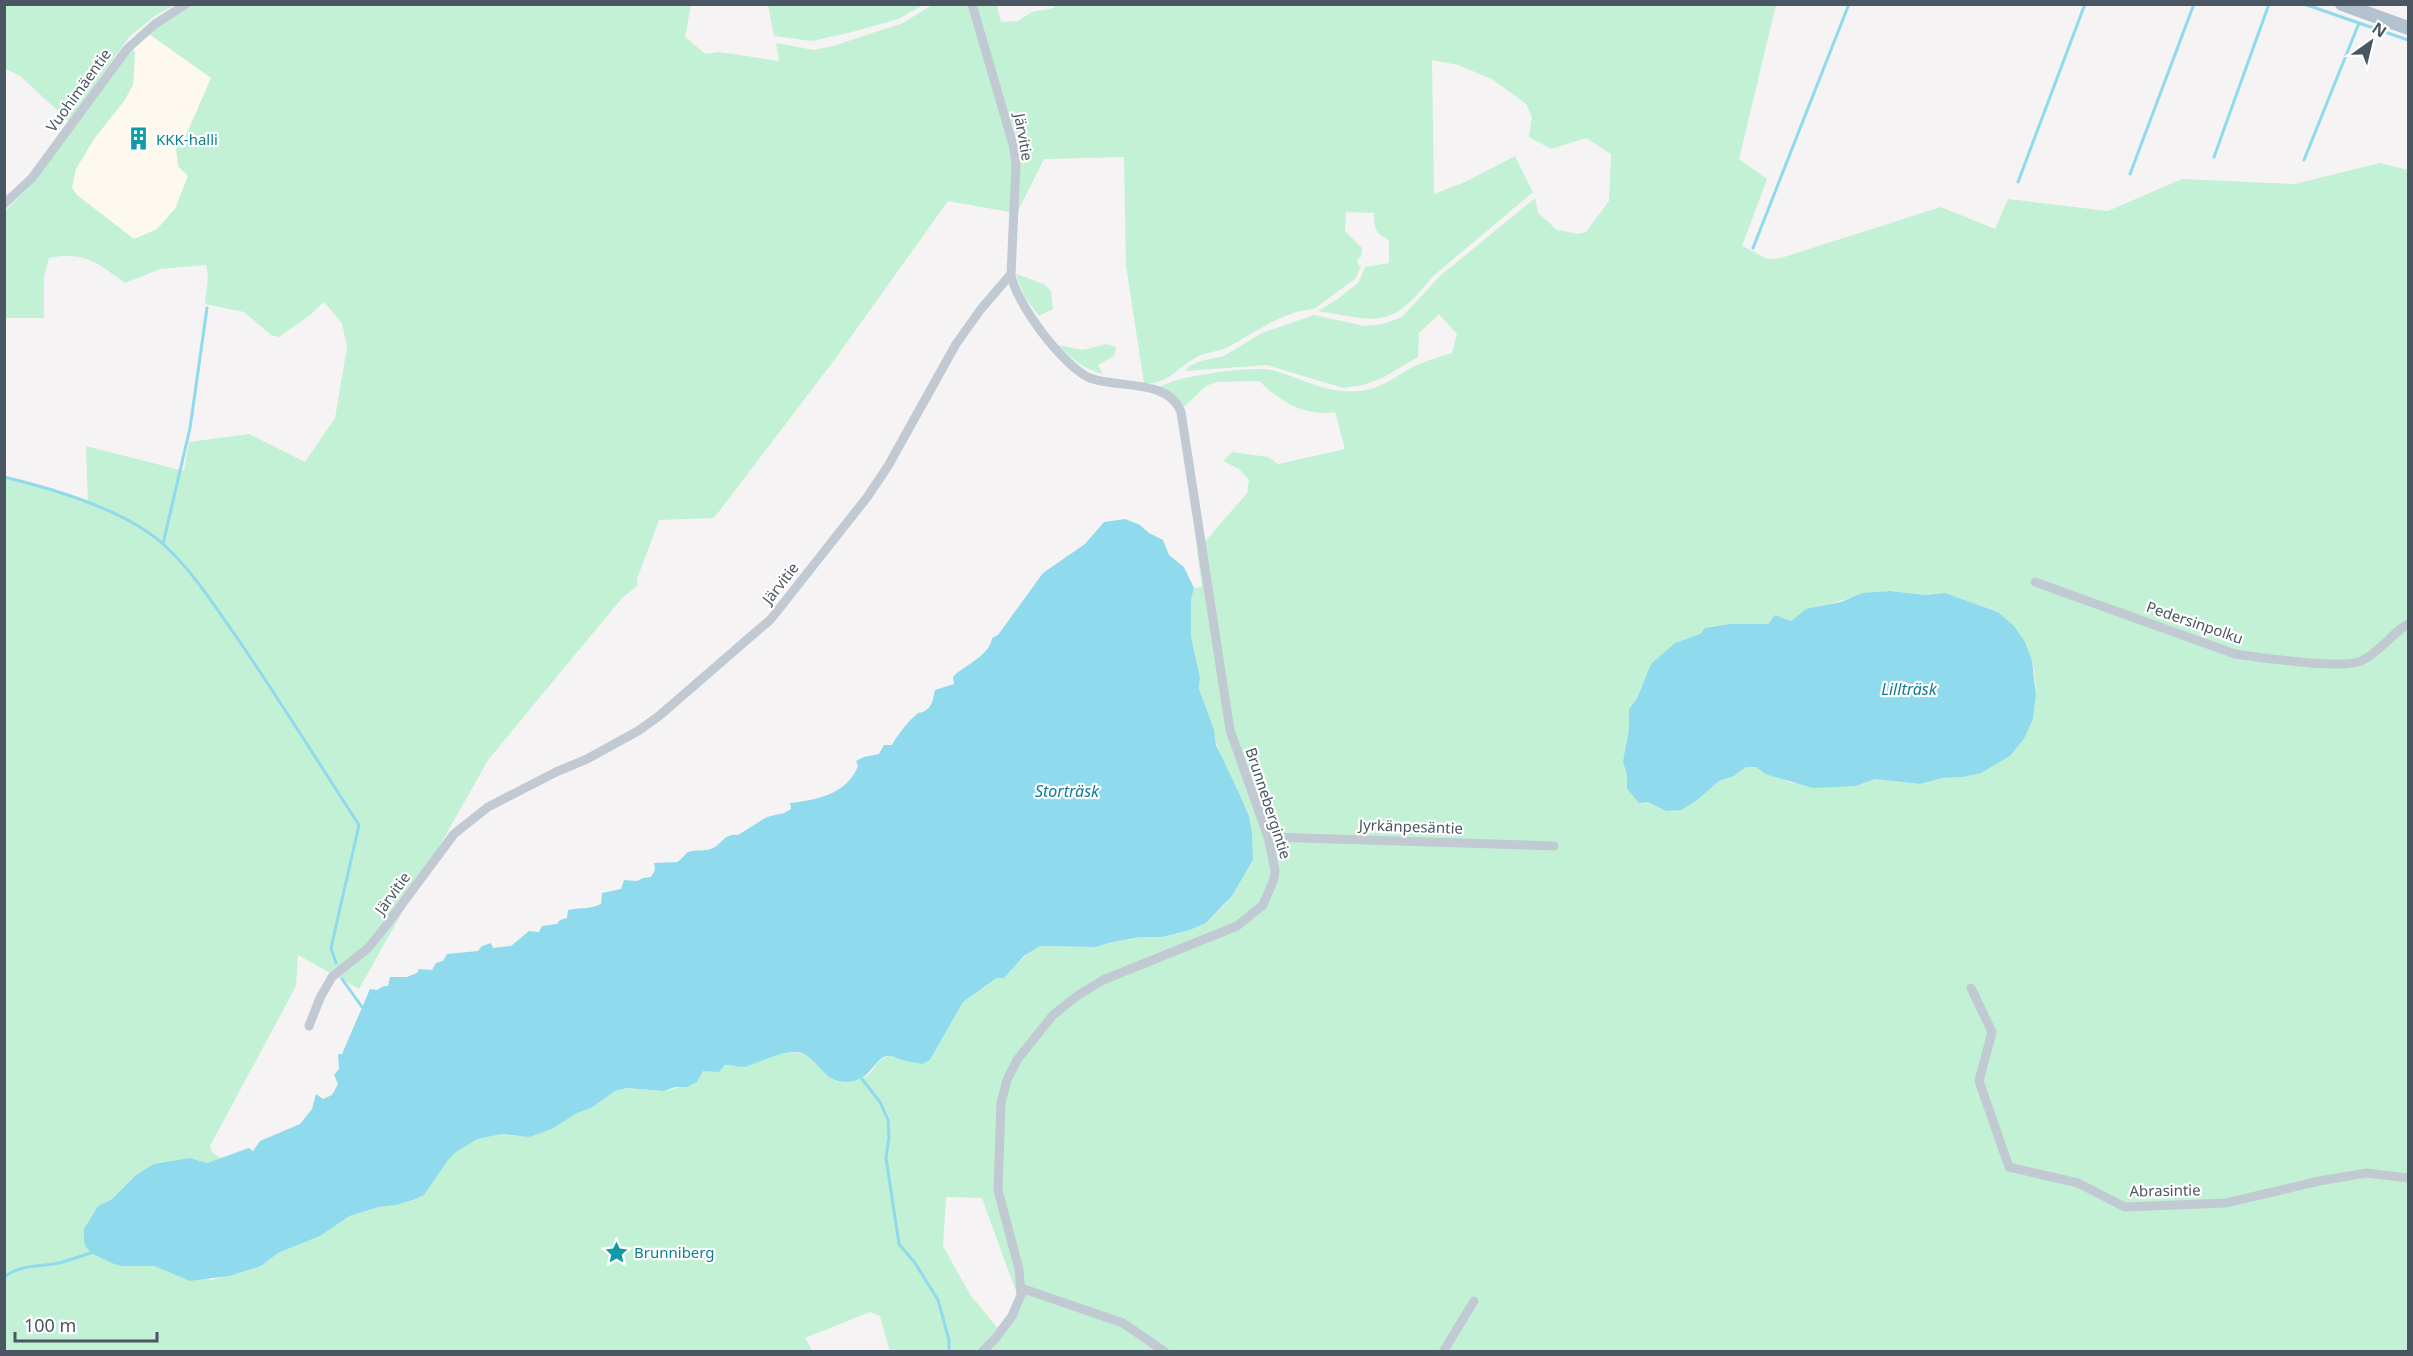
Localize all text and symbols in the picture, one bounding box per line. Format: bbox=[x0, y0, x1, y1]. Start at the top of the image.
north arrow bbox=[2341, 12, 2401, 72]
text: N bbox=[2368, 17, 2391, 42]
street label: Vuohimäentie bbox=[41, 44, 115, 136]
street label: Järvitie bbox=[1010, 110, 1038, 162]
building icon: KKK-halli bbox=[125, 126, 151, 152]
place label: KKK-halli bbox=[156, 129, 218, 149]
street label: Järvitie bbox=[756, 558, 803, 610]
street label: Pedersinpolku bbox=[2144, 596, 2246, 648]
water label: Lillträsk bbox=[1881, 678, 1938, 700]
street label: Brunnebergintie bbox=[1242, 745, 1296, 861]
water label: Storträsk bbox=[1035, 780, 1100, 802]
street label: Jyrkänpesäntie bbox=[1357, 814, 1463, 838]
street label: Järvitie bbox=[369, 868, 414, 920]
street label: Abrasintie bbox=[2129, 1179, 2201, 1201]
place icon: Brunniberg bbox=[603, 1239, 629, 1265]
place label: Brunniberg bbox=[634, 1242, 715, 1262]
scale bar bbox=[15, 1305, 158, 1343]
text: 100 m bbox=[24, 1313, 76, 1337]

